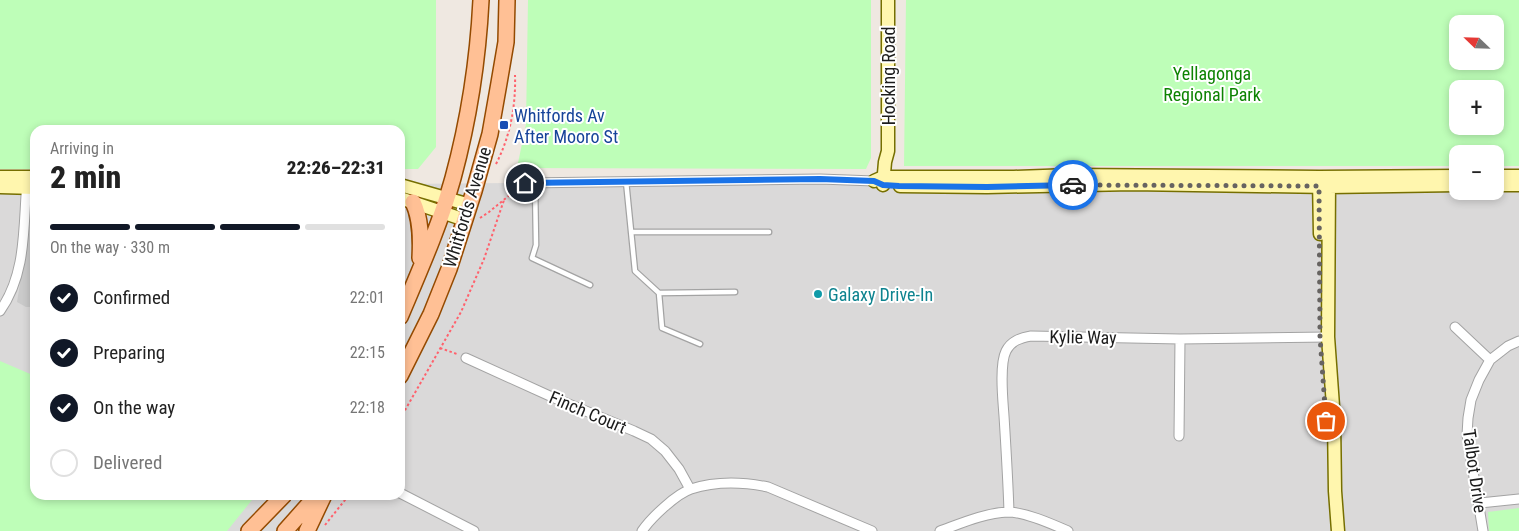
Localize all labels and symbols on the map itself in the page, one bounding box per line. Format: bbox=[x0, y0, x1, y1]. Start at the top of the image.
north arrow bbox=[1449, 15, 1504, 70]
street label: Hocking Road bbox=[878, 27, 899, 125]
park label: Yellagonga Regional Park bbox=[1163, 63, 1261, 105]
place label: Whitfords Av After Mooro St bbox=[514, 105, 618, 147]
marker: Whitfords Av After Mooro St bbox=[498, 119, 510, 131]
street label: Whitfords Avenue bbox=[439, 144, 495, 270]
courier bbox=[1048, 160, 1098, 210]
pin bbox=[504, 162, 546, 204]
place label: Galaxy Drive-In bbox=[828, 284, 933, 305]
marker: Galaxy Drive-In bbox=[812, 288, 824, 300]
street label: Kylie Way bbox=[1049, 326, 1117, 348]
street label: Finch Court bbox=[546, 386, 630, 438]
pin bbox=[1305, 400, 1347, 442]
street label: Talbot Drive bbox=[1459, 428, 1491, 514]

